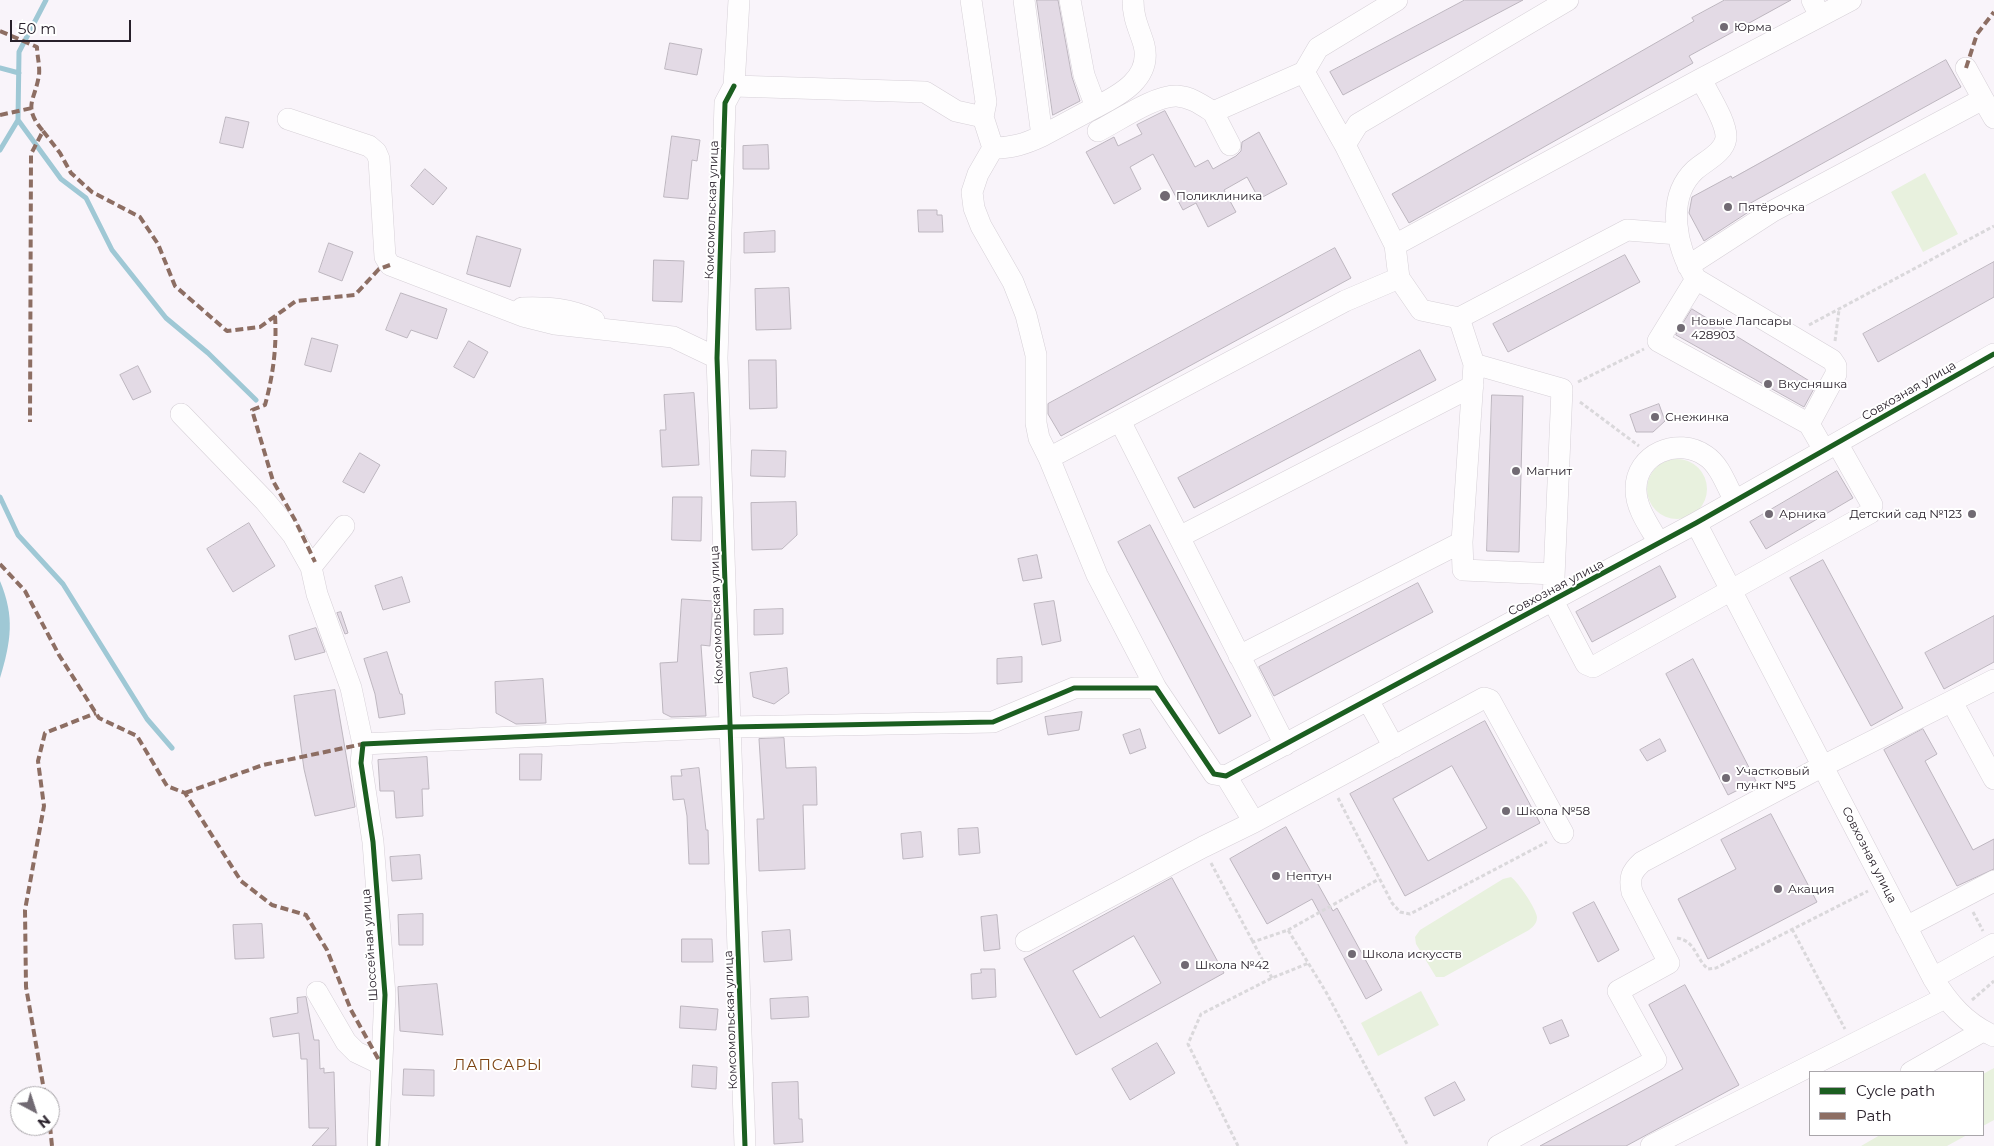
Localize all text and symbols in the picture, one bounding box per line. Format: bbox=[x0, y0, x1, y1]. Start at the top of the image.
scale bar bbox=[12, 10, 134, 42]
text: 50 m bbox=[18, 19, 56, 38]
place label: Юрма bbox=[1734, 20, 1772, 34]
marker: Юрма bbox=[1718, 21, 1730, 33]
street label: Комсомольская улица bbox=[702, 140, 722, 280]
marker: Поликлиника bbox=[1158, 189, 1172, 203]
place label: Поликлиника bbox=[1176, 189, 1262, 203]
place label: Пятёрочка bbox=[1738, 200, 1805, 214]
marker: Пятёрочка bbox=[1722, 201, 1734, 213]
place label: Новые Лапсары 428903 bbox=[1691, 314, 1792, 342]
marker: Новые Лапсары 428903 bbox=[1675, 322, 1687, 334]
street label: Совхозная улица bbox=[1859, 358, 1959, 424]
place label: Вкусняшка bbox=[1778, 377, 1847, 391]
marker: Вкусняшка bbox=[1762, 378, 1774, 390]
place label: Снежинка bbox=[1665, 410, 1729, 424]
marker: Снежинка bbox=[1649, 411, 1661, 423]
place label: Магнит bbox=[1526, 464, 1572, 478]
marker: Магнит bbox=[1510, 465, 1522, 477]
place label: Арника bbox=[1779, 507, 1826, 521]
place label: Детский сад №123 bbox=[1849, 507, 1962, 521]
marker: Арника bbox=[1763, 508, 1775, 520]
marker: Детский сад №123 bbox=[1966, 508, 1978, 520]
street label: Комсомольская улица bbox=[707, 545, 727, 685]
street label: Совхозная улица bbox=[1506, 557, 1606, 619]
place label: Участковый пункт №5 bbox=[1736, 764, 1810, 792]
marker: Участковый пункт №5 bbox=[1720, 772, 1732, 784]
place label: Школа №58 bbox=[1516, 804, 1590, 818]
street label: Совхозная улица bbox=[1838, 804, 1900, 906]
marker: Школа №58 bbox=[1500, 805, 1512, 817]
place label: Нептун bbox=[1286, 869, 1332, 883]
marker: Нептун bbox=[1270, 870, 1282, 882]
place label: Акация bbox=[1788, 882, 1835, 896]
marker: Акация bbox=[1772, 883, 1784, 895]
street label: Шоссейная улица bbox=[359, 888, 381, 1002]
place label: Школа искусств bbox=[1362, 947, 1462, 961]
marker: Школа искусств bbox=[1346, 948, 1358, 960]
street label: Комсомольская улица bbox=[721, 950, 741, 1090]
place label: Школа №42 bbox=[1195, 958, 1269, 972]
marker: Школа №42 bbox=[1179, 959, 1191, 971]
district label: ЛАПСАРЫ bbox=[453, 1057, 543, 1075]
legend bbox=[1809, 1071, 1984, 1136]
text: Cycle path bbox=[1856, 1081, 1935, 1100]
north arrow bbox=[10, 1086, 60, 1136]
text: Path bbox=[1856, 1106, 1892, 1125]
text: N bbox=[34, 1111, 54, 1132]

